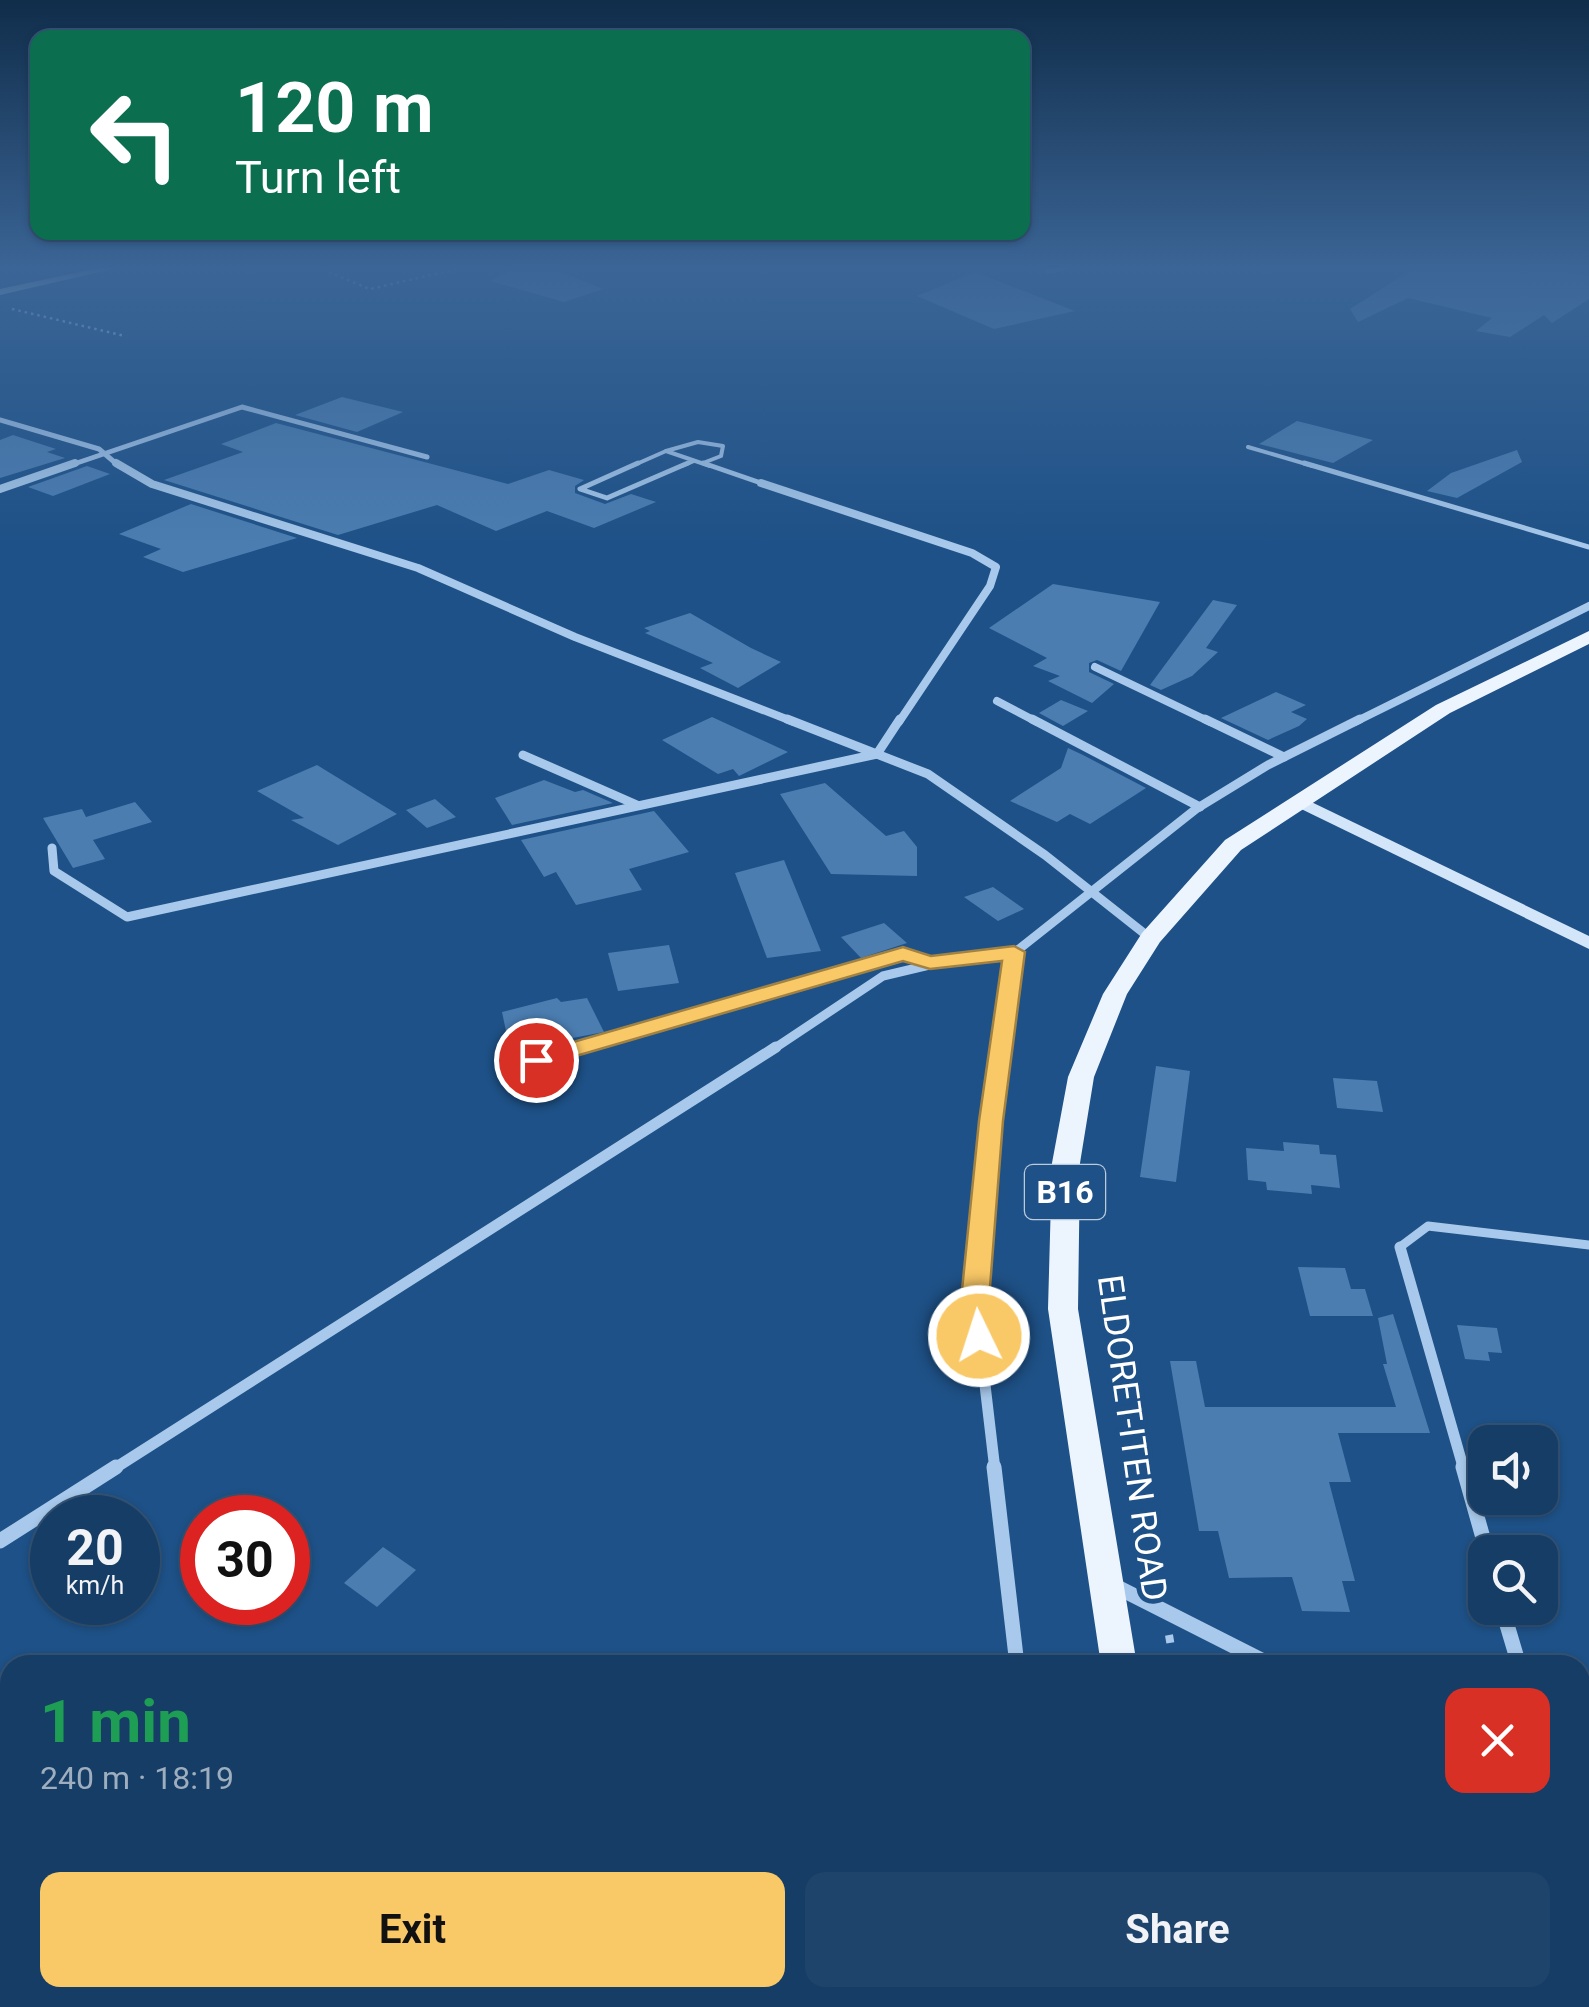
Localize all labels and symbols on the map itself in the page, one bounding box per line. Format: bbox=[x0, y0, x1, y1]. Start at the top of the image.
pin bbox=[494, 1018, 579, 1103]
road number: B16 bbox=[1025, 1165, 1105, 1219]
street label: ELDORET-ITEN ROAD bbox=[1089, 1272, 1175, 1604]
position arrow bbox=[927, 1284, 1031, 1388]
speed limit sign: 30 bbox=[180, 1495, 310, 1625]

